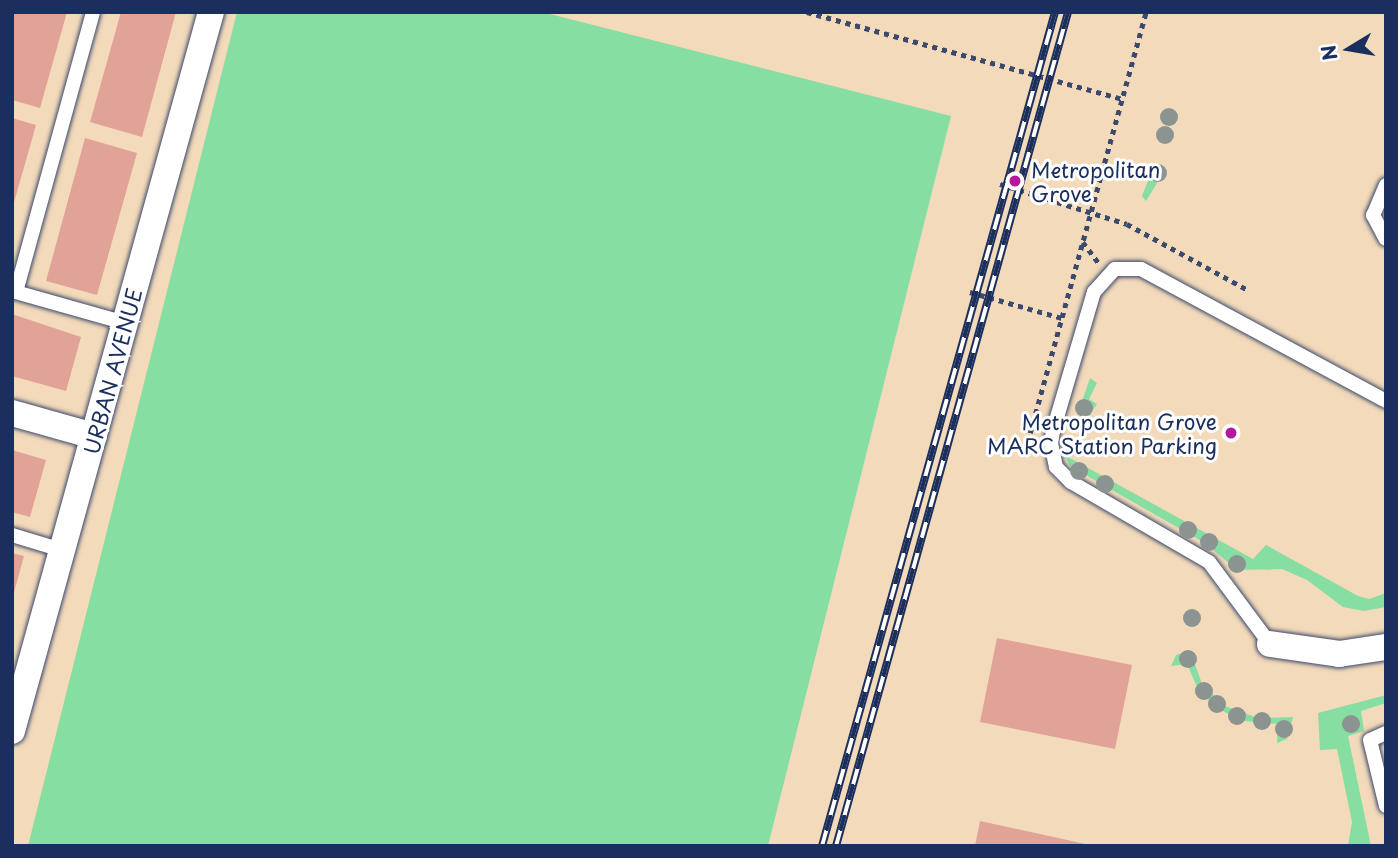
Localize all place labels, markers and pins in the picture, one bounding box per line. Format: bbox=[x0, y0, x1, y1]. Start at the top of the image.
place label: Metropolitan Grove bbox=[1031, 156, 1160, 206]
marker: Metropolitan Grove bbox=[1005, 171, 1025, 191]
place label: Metropolitan Grove MARC Station Parking bbox=[985, 408, 1217, 458]
marker: Metropolitan Grove MARC Station Parking bbox=[1223, 425, 1239, 441]

